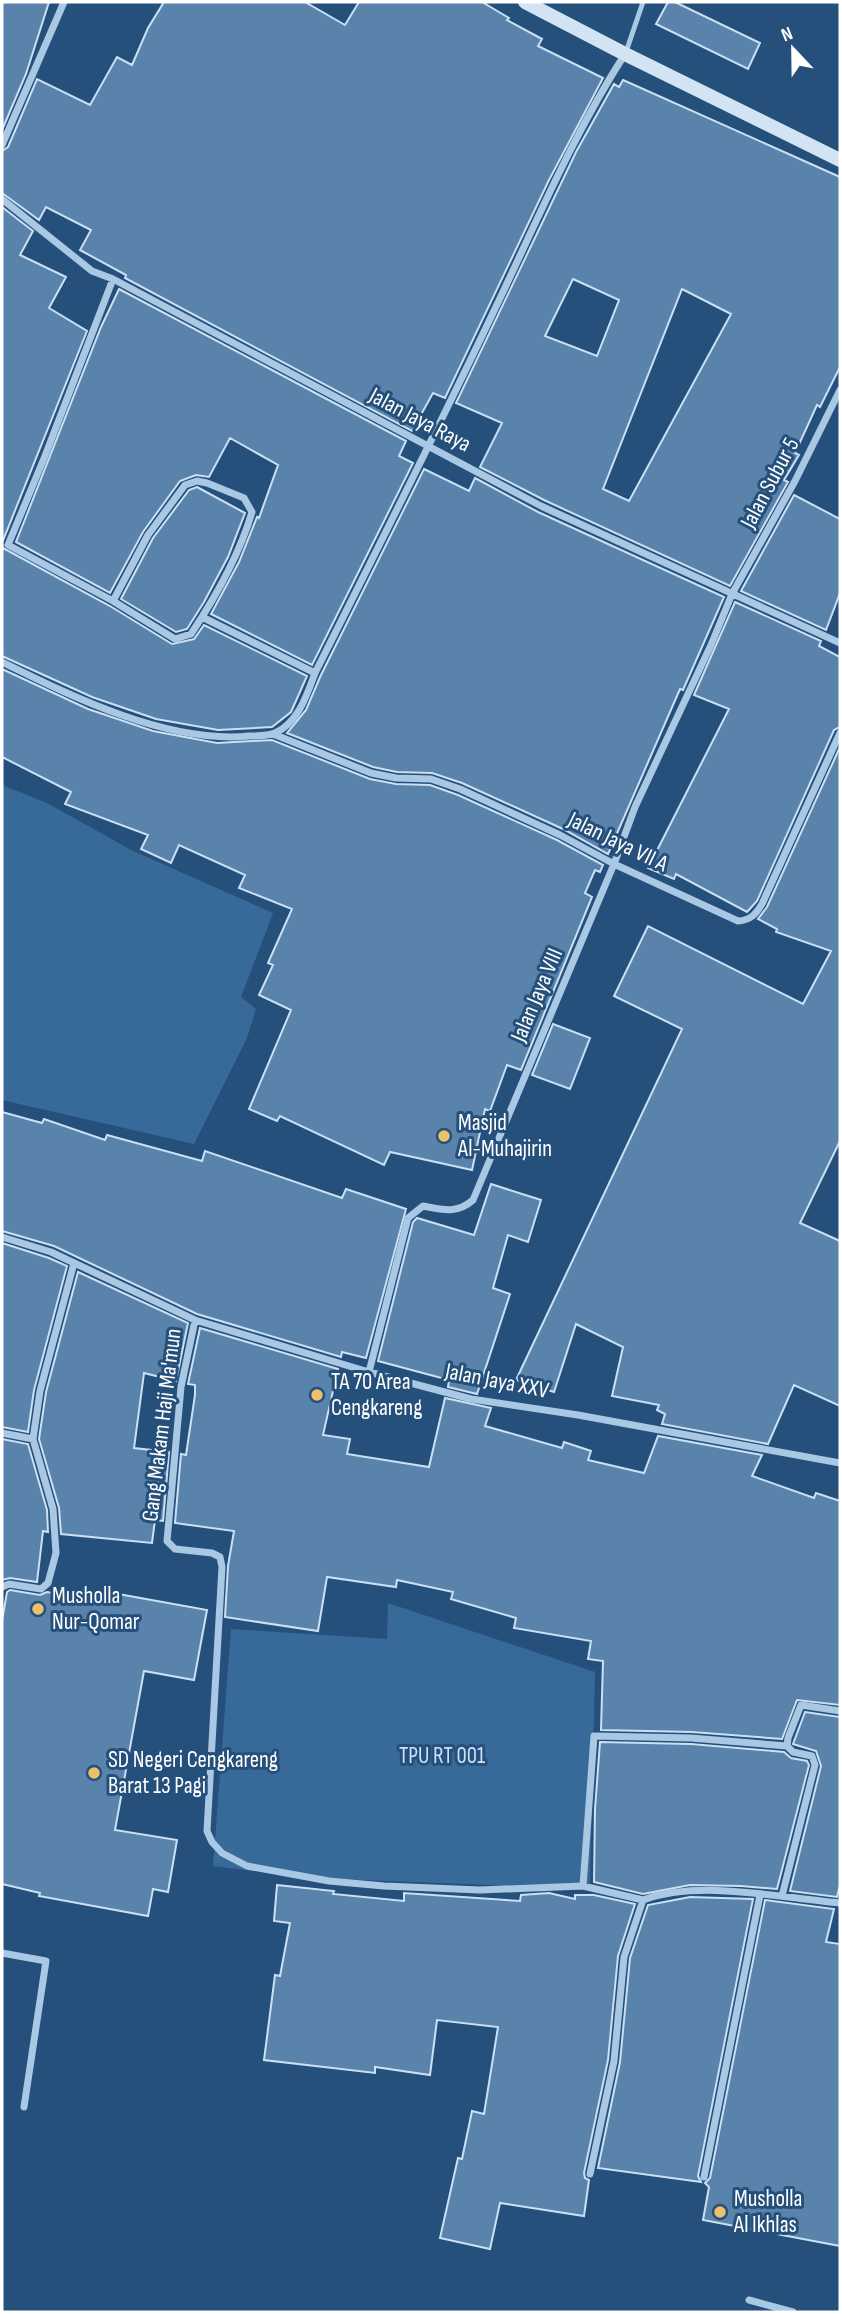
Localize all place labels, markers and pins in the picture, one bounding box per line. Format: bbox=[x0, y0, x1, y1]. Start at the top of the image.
place label: Masjid Al-Muhajirin bbox=[457, 1109, 552, 1163]
marker: Masjid Al-Muhajirin bbox=[436, 1128, 452, 1144]
place label: TA 70 Area Cengkareng bbox=[331, 1368, 422, 1422]
marker: TA 70 Area Cengkareng bbox=[309, 1387, 325, 1403]
place label: Musholla Nur-Qomar bbox=[52, 1582, 140, 1636]
marker: Musholla Nur-Qomar bbox=[30, 1601, 46, 1617]
place label: SD Negeri Cengkareng Barat 13 Pagi bbox=[108, 1746, 278, 1800]
marker: SD Negeri Cengkareng Barat 13 Pagi bbox=[86, 1765, 102, 1781]
place label: Musholla Al Ikhlas bbox=[733, 2185, 802, 2239]
marker: Musholla Al Ikhlas bbox=[712, 2204, 728, 2220]

